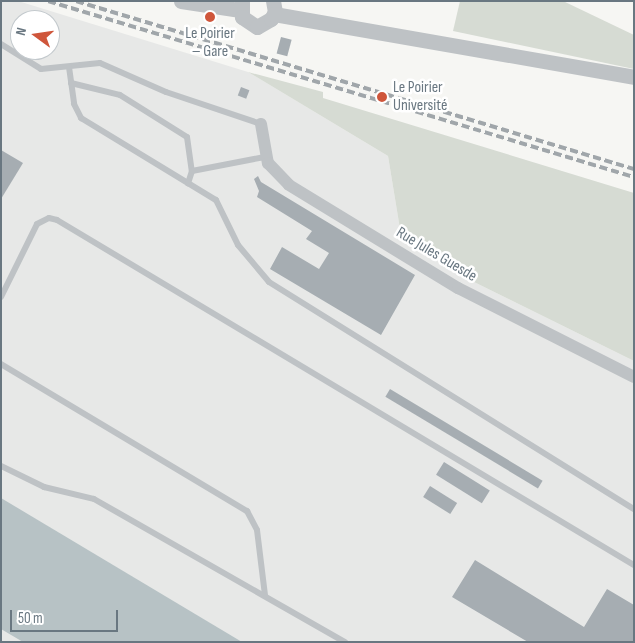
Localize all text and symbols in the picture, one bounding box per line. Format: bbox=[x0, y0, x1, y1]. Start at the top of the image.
north arrow bbox=[10, 10, 60, 60]
marker: Le Poirier – Gare bbox=[204, 11, 216, 23]
place label: Le Poirier – Gare bbox=[185, 24, 235, 62]
text: N bbox=[12, 26, 30, 37]
place label: Le Poirier Université bbox=[393, 78, 447, 116]
marker: Le Poirier Université bbox=[375, 90, 389, 104]
street label: Rue Jules Guesde bbox=[392, 223, 480, 287]
scale bar bbox=[12, 600, 120, 632]
text: 50 m bbox=[18, 609, 43, 628]

